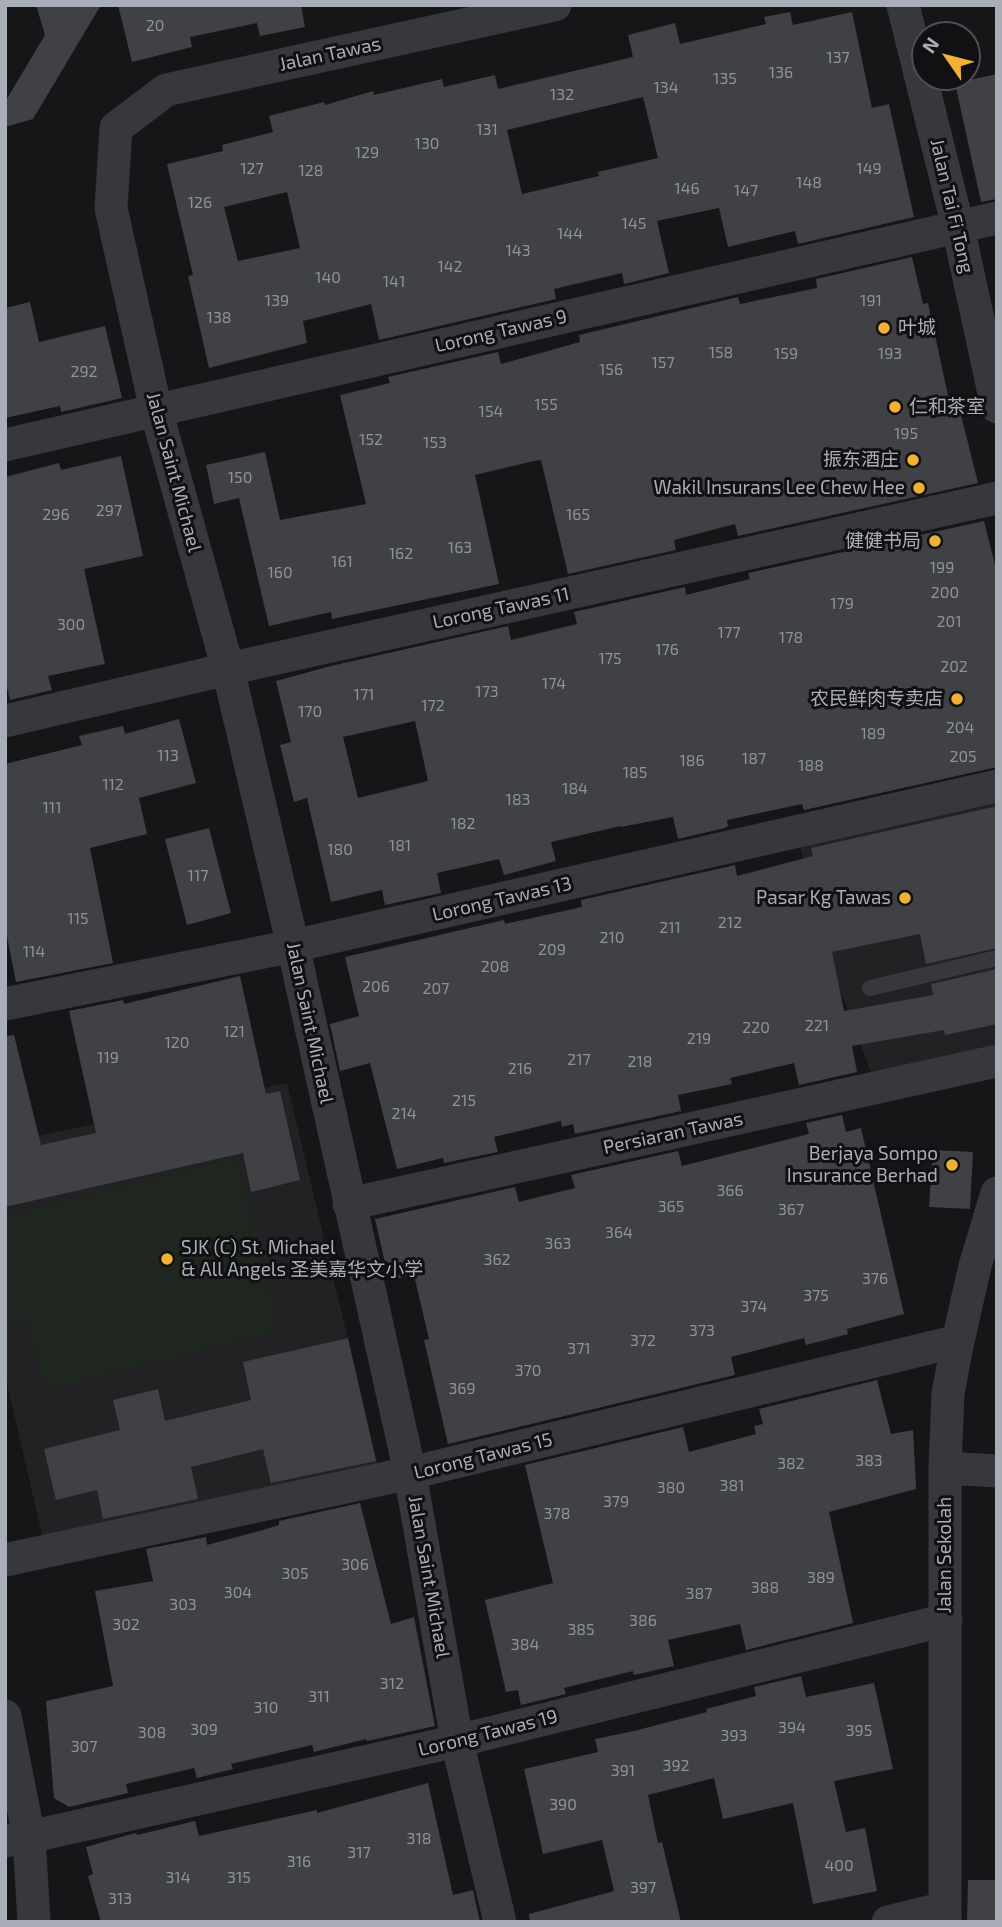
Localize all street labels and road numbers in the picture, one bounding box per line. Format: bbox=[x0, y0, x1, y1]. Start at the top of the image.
street label: Jalan Tawas bbox=[277, 32, 383, 76]
street label: Jalan Tai Fi Tong bbox=[925, 136, 979, 276]
street label: Lorong Tawas 9 bbox=[433, 305, 569, 357]
street label: Jalan Saint Michael bbox=[142, 390, 206, 554]
street label: Lorong Tawas 11 bbox=[431, 582, 571, 634]
street label: Lorong Tawas 13 bbox=[430, 872, 574, 926]
street label: Jalan Saint Michael bbox=[282, 940, 338, 1106]
street label: Persiaran Tawas bbox=[601, 1107, 745, 1159]
street label: Lorong Tawas 15 bbox=[411, 1428, 555, 1484]
street label: Jalan Saint Michael bbox=[403, 1494, 455, 1660]
street label: Jalan Sekolah bbox=[934, 1497, 956, 1613]
street label: Lorong Tawas 19 bbox=[416, 1705, 560, 1761]

